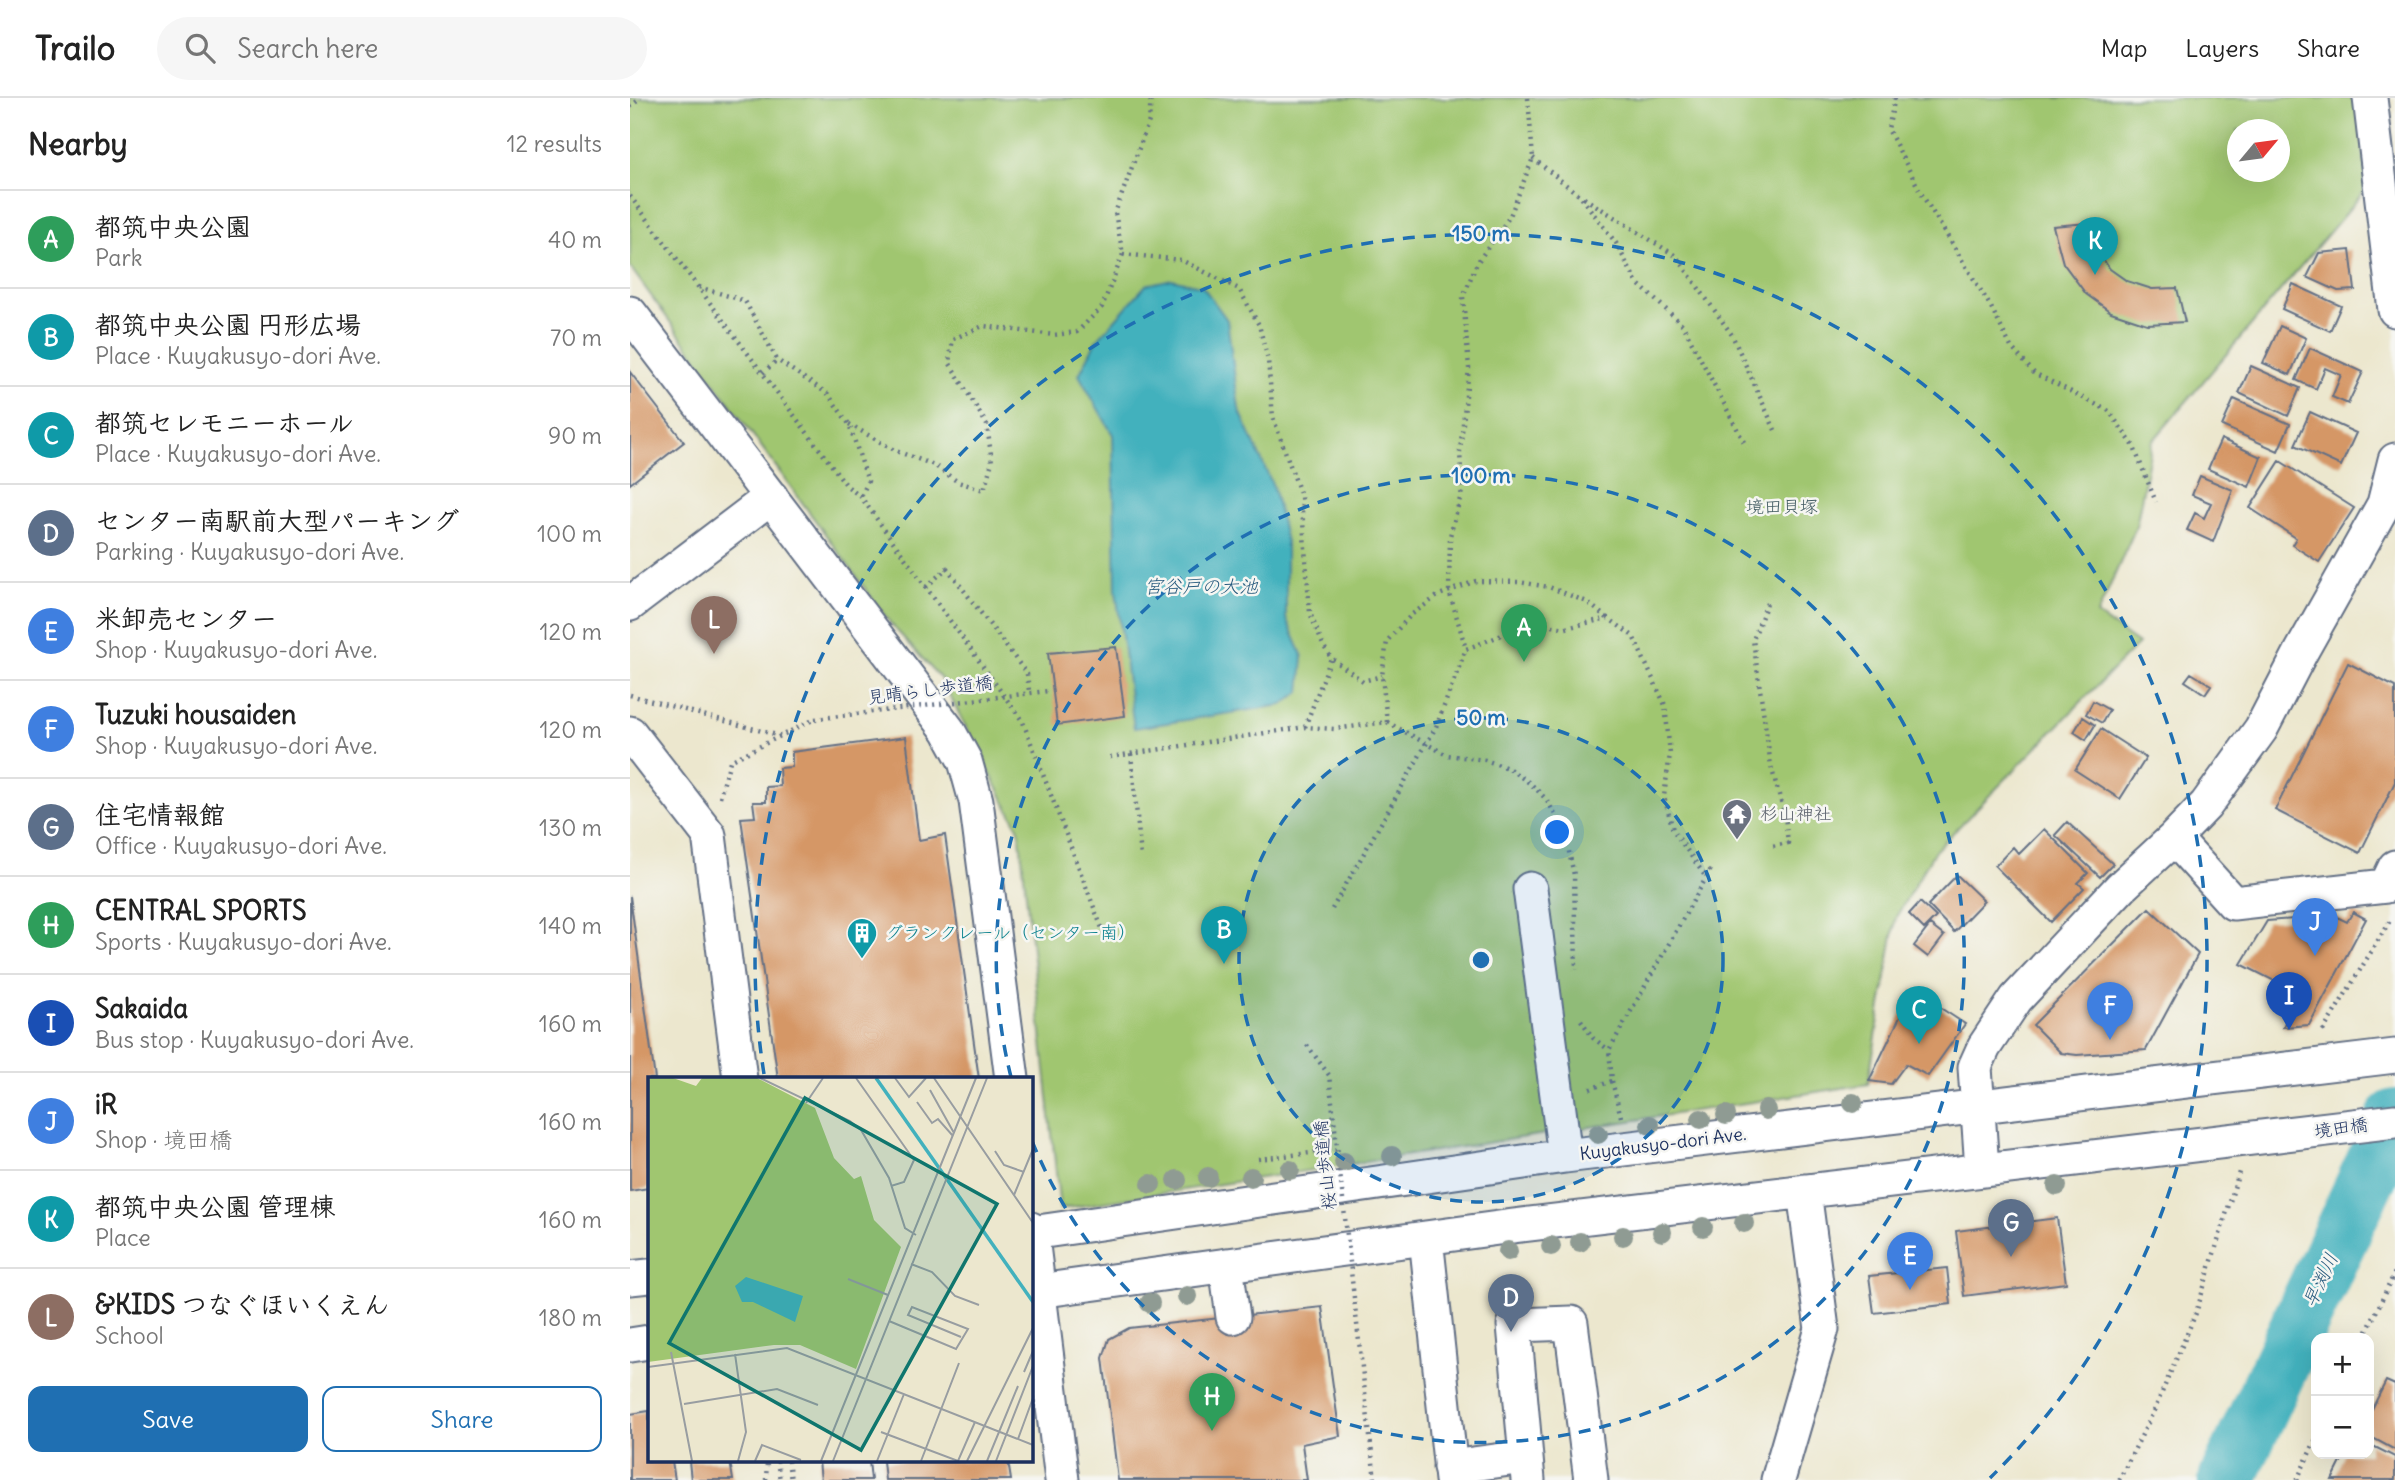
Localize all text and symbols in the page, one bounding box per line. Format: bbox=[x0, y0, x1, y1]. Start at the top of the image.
search box bbox=[157, 17, 647, 80]
text: Trailo bbox=[35, 27, 115, 69]
icon: search bbox=[181, 29, 219, 67]
text: Search here bbox=[237, 32, 378, 65]
text: Map bbox=[2101, 33, 2147, 63]
text: Layers bbox=[2185, 33, 2259, 63]
text: Share bbox=[2297, 33, 2360, 63]
north arrow bbox=[2227, 119, 2290, 182]
text: Nearby bbox=[28, 125, 128, 163]
text: 12 results bbox=[506, 129, 602, 158]
text: 都筑中央公園 bbox=[95, 210, 251, 243]
pin: K bbox=[2072, 217, 2118, 275]
text: 150 m bbox=[1452, 220, 1510, 247]
text: A bbox=[44, 225, 58, 254]
text: 40 m bbox=[548, 225, 602, 254]
text: Park bbox=[95, 243, 143, 272]
text: 都筑中央公園 円形広場 bbox=[95, 308, 361, 341]
text: B bbox=[43, 323, 59, 352]
text: 70 m bbox=[550, 323, 602, 352]
text: Place · Kuyakusyo-dori Ave. bbox=[95, 341, 381, 370]
text: 都筑セレモニーホール bbox=[95, 406, 354, 439]
text: C bbox=[43, 421, 59, 450]
text: 90 m bbox=[548, 421, 602, 450]
text: Place · Kuyakusyo-dori Ave. bbox=[95, 439, 381, 468]
text: 100 m bbox=[1451, 462, 1511, 489]
park label: 境田貝塚 bbox=[1746, 495, 1818, 518]
text: センター南駅前大型パーキング bbox=[95, 504, 459, 537]
text: D bbox=[43, 519, 59, 548]
text: 100 m bbox=[537, 519, 602, 548]
text: Parking · Kuyakusyo-dori Ave. bbox=[95, 537, 404, 566]
water label: 宮谷戸の大池 bbox=[1144, 574, 1259, 598]
pin: L bbox=[691, 596, 737, 654]
text: 米卸売センター bbox=[95, 602, 277, 635]
pin: A bbox=[1501, 604, 1547, 662]
text: E bbox=[44, 617, 58, 646]
text: 120 m bbox=[539, 617, 602, 646]
text: Shop · Kuyakusyo-dori Ave. bbox=[95, 635, 378, 664]
street label: 見晴らし歩道橋 bbox=[866, 670, 994, 709]
text: Tuzuki housaiden bbox=[95, 698, 296, 731]
text: 50 m bbox=[1456, 704, 1506, 731]
text: F bbox=[44, 715, 58, 744]
text: 120 m bbox=[539, 715, 602, 744]
text: Shop · Kuyakusyo-dori Ave. bbox=[95, 731, 378, 760]
temple icon: 杉山神社 bbox=[1720, 797, 1754, 841]
text: 住宅情報館 bbox=[95, 798, 225, 831]
place label: 杉山神社 bbox=[1760, 802, 1832, 825]
text: G bbox=[43, 813, 59, 842]
text: 130 m bbox=[539, 813, 602, 842]
your location bbox=[1540, 815, 1574, 849]
text: Office · Kuyakusyo-dori Ave. bbox=[95, 831, 387, 860]
text: CENTRAL SPORTS bbox=[95, 894, 307, 927]
pin: J bbox=[2292, 898, 2338, 956]
pin: B bbox=[1201, 906, 1247, 964]
text: H bbox=[43, 911, 59, 940]
text: 140 m bbox=[539, 911, 602, 940]
building icon: グランクレール（センター南） bbox=[845, 916, 879, 960]
place label: グランクレール（センター南） bbox=[885, 921, 1136, 944]
text: Sports · Kuyakusyo-dori Ave. bbox=[95, 927, 392, 956]
centre of rings bbox=[1469, 948, 1493, 972]
pin: I bbox=[2266, 972, 2312, 1030]
pin: F bbox=[2087, 982, 2133, 1040]
pin: C bbox=[1896, 986, 1942, 1044]
text: Sakaida bbox=[95, 992, 188, 1025]
text: I bbox=[46, 1009, 56, 1038]
text: 160 m bbox=[539, 1009, 602, 1038]
text: Bus stop · Kuyakusyo-dori Ave. bbox=[95, 1025, 414, 1054]
inset map bbox=[648, 1077, 1032, 1462]
text: iR bbox=[95, 1088, 117, 1121]
text: J bbox=[45, 1107, 57, 1136]
text: 160 m bbox=[539, 1107, 602, 1136]
street label: 境田橋 bbox=[2313, 1112, 2369, 1143]
street label: 桜山歩道橋 bbox=[1308, 1119, 1341, 1211]
street label: Kuyakusyo-dori Ave. bbox=[1578, 1122, 1748, 1165]
text: Shop · 境田橋 bbox=[95, 1125, 232, 1154]
text: 都筑中央公園 管理棟 bbox=[95, 1190, 335, 1223]
pin: G bbox=[1988, 1199, 2034, 1257]
text: K bbox=[44, 1205, 58, 1234]
text: 160 m bbox=[539, 1205, 602, 1234]
text: Place bbox=[95, 1223, 151, 1252]
pin: E bbox=[1887, 1232, 1933, 1290]
water label: 早渕川 bbox=[2297, 1249, 2343, 1311]
pin: D bbox=[1488, 1274, 1534, 1332]
text: &KIDS つなぐほいくえん bbox=[95, 1288, 389, 1321]
text: L bbox=[45, 1303, 57, 1332]
text: 180 m bbox=[539, 1303, 602, 1332]
text: School bbox=[95, 1321, 164, 1350]
map controls bbox=[2311, 1333, 2374, 1459]
button: + bbox=[2311, 1333, 2374, 1396]
pin: H bbox=[1189, 1373, 1235, 1431]
button: Save bbox=[28, 1386, 308, 1452]
button: Share bbox=[322, 1386, 602, 1452]
button: − bbox=[2311, 1396, 2374, 1459]

